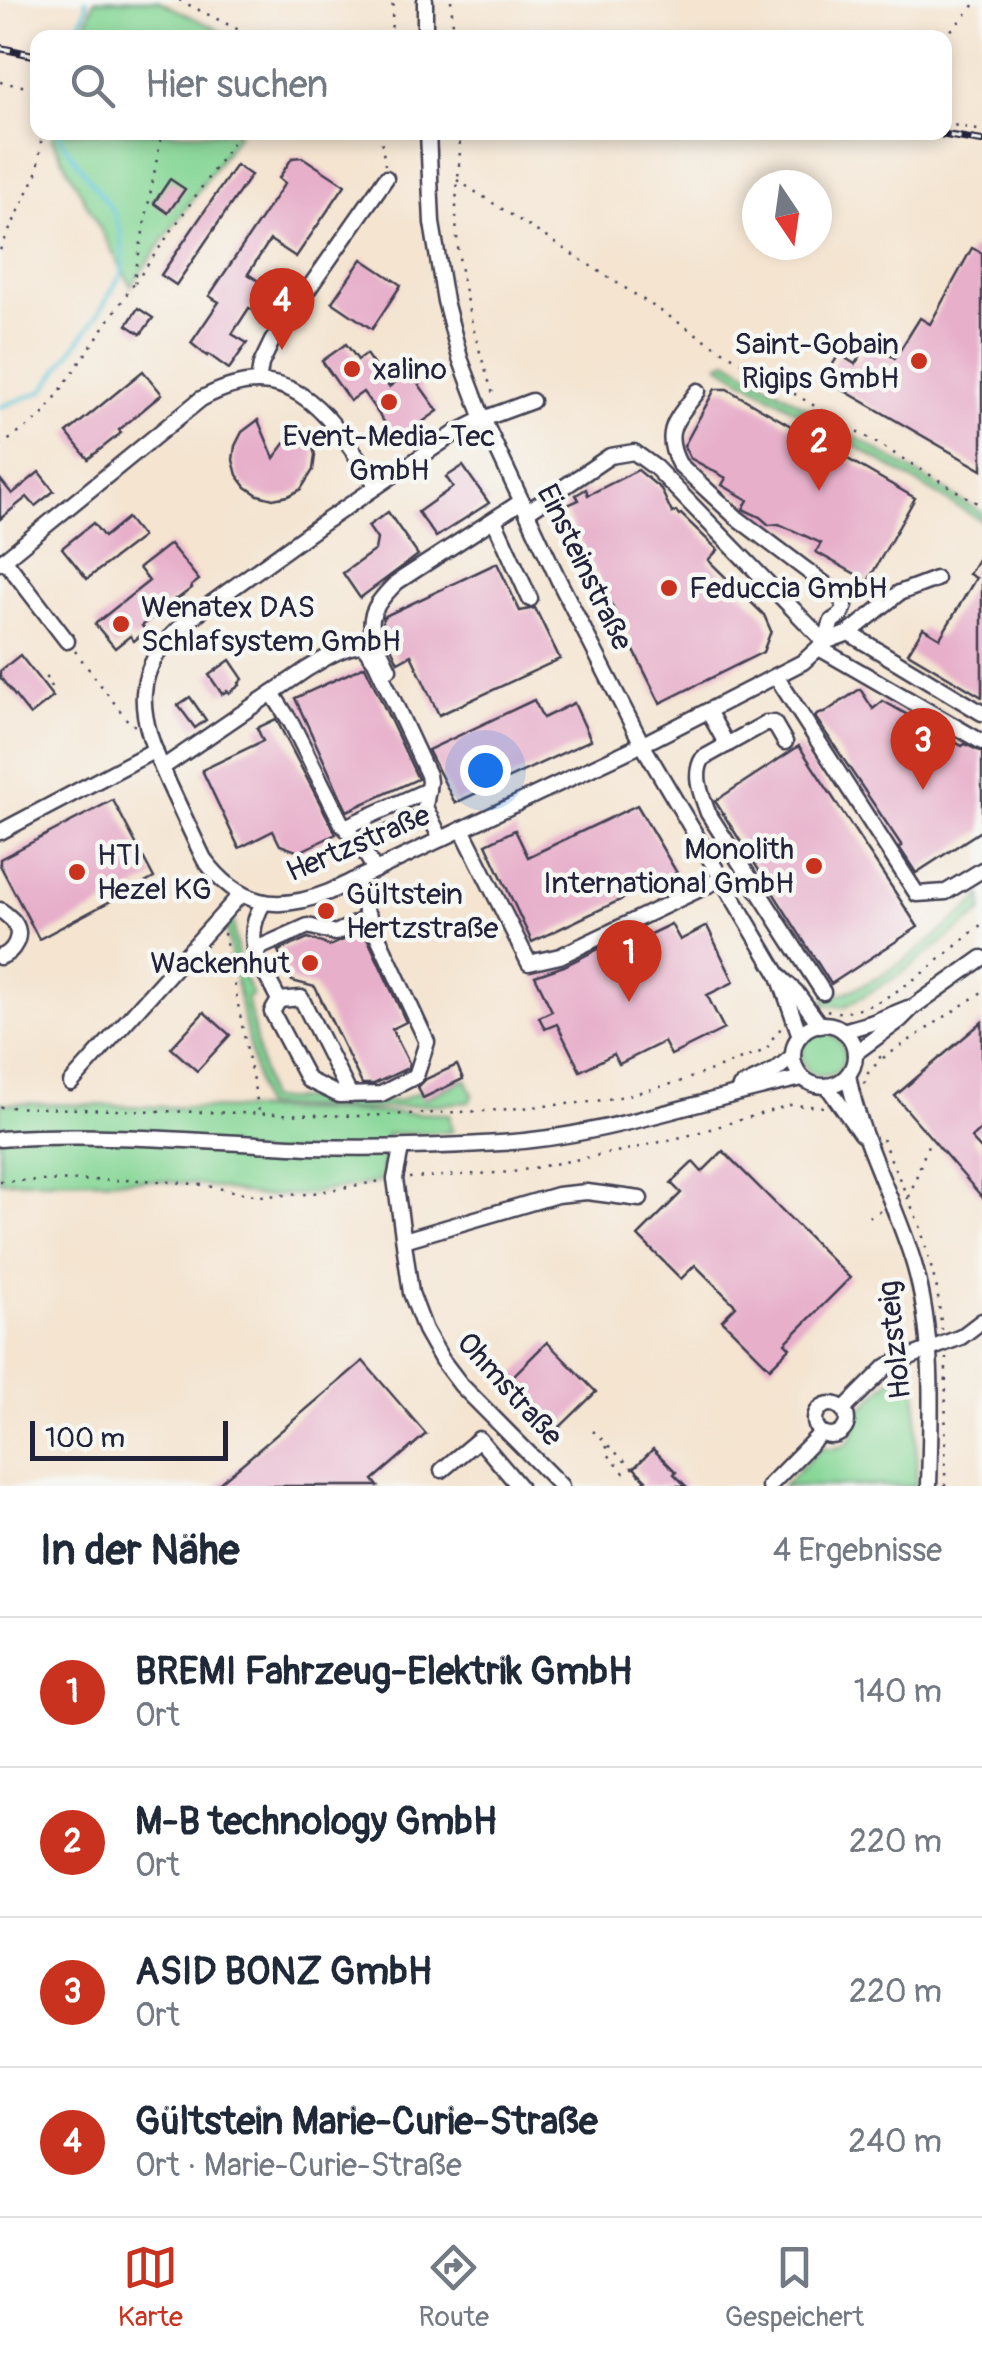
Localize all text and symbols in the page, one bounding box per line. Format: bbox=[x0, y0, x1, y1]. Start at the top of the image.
search box bbox=[30, 30, 952, 140]
icon: search bbox=[65, 58, 120, 113]
text: Hier suchen bbox=[145, 61, 328, 109]
north arrow bbox=[742, 170, 832, 260]
pin: 4 bbox=[250, 268, 314, 350]
place label: Saint-Gobain Rigips GmbH bbox=[734, 326, 899, 397]
marker: Saint-Gobain Rigips GmbH bbox=[908, 350, 930, 372]
place label: xalino bbox=[372, 351, 447, 388]
marker: xalino bbox=[341, 358, 363, 380]
marker: Event-Media-Tec GmbH bbox=[378, 391, 400, 413]
pin: 2 bbox=[786, 408, 852, 491]
place label: Event-Media-Tec GmbH bbox=[283, 418, 495, 489]
street label: Einsteinstraße bbox=[528, 478, 641, 656]
place label: Feduccia GmbH bbox=[689, 570, 887, 607]
marker: Feduccia GmbH bbox=[658, 577, 680, 599]
place label: Wenatex DAS Schlafsystem GmbH bbox=[141, 589, 401, 660]
marker: Wenatex DAS Schlafsystem GmbH bbox=[110, 613, 132, 635]
pin: 3 bbox=[890, 708, 956, 790]
your location bbox=[460, 745, 511, 796]
street label: Hertzstraße bbox=[281, 797, 436, 890]
place label: Monolith International GmbH bbox=[543, 831, 794, 902]
place label: HTI Hezel KG bbox=[97, 837, 212, 908]
marker: Monolith International GmbH bbox=[803, 855, 825, 877]
marker: HTI Hezel KG bbox=[66, 861, 88, 883]
place label: Gültstein Hertzstraße bbox=[346, 876, 499, 947]
marker: Gültstein Hertzstraße bbox=[315, 900, 337, 922]
pin: 1 bbox=[596, 920, 662, 1002]
place label: Wackenhut bbox=[150, 945, 291, 982]
marker: Wackenhut bbox=[299, 952, 321, 974]
street label: Holzsteig bbox=[870, 1279, 919, 1401]
street label: Ohmstraße bbox=[449, 1325, 571, 1454]
scale bar bbox=[30, 1416, 228, 1460]
text: 100 m bbox=[45, 1421, 125, 1456]
text: In der Nähe bbox=[40, 1525, 239, 1577]
text: 4 Ergebnisse bbox=[773, 1531, 942, 1571]
text: BREMI Fahrzeug-Elektrik GmbH bbox=[135, 1648, 632, 1696]
text: 1 bbox=[66, 1672, 79, 1712]
text: 140 m bbox=[854, 1672, 942, 1712]
text: Ort bbox=[135, 1696, 180, 1736]
text: M-B technology GmbH bbox=[135, 1798, 497, 1846]
text: 2 bbox=[64, 1822, 81, 1862]
text: 220 m bbox=[849, 1822, 942, 1862]
text: Ort bbox=[135, 1846, 180, 1886]
text: ASID BONZ GmbH bbox=[135, 1948, 432, 1996]
text: 3 bbox=[64, 1972, 81, 2012]
text: 220 m bbox=[849, 1972, 942, 2012]
text: Ort bbox=[135, 1996, 180, 2036]
text: Gültstein Marie-Curie-Straße bbox=[135, 2098, 598, 2146]
text: 4 bbox=[63, 2122, 82, 2162]
text: 240 m bbox=[848, 2122, 942, 2162]
text: Ort · Marie-Curie-Straße bbox=[135, 2146, 462, 2186]
tab: Karte bbox=[118, 2240, 183, 2335]
tab: Route bbox=[419, 2240, 489, 2335]
tab: Gespeichert bbox=[725, 2240, 864, 2335]

